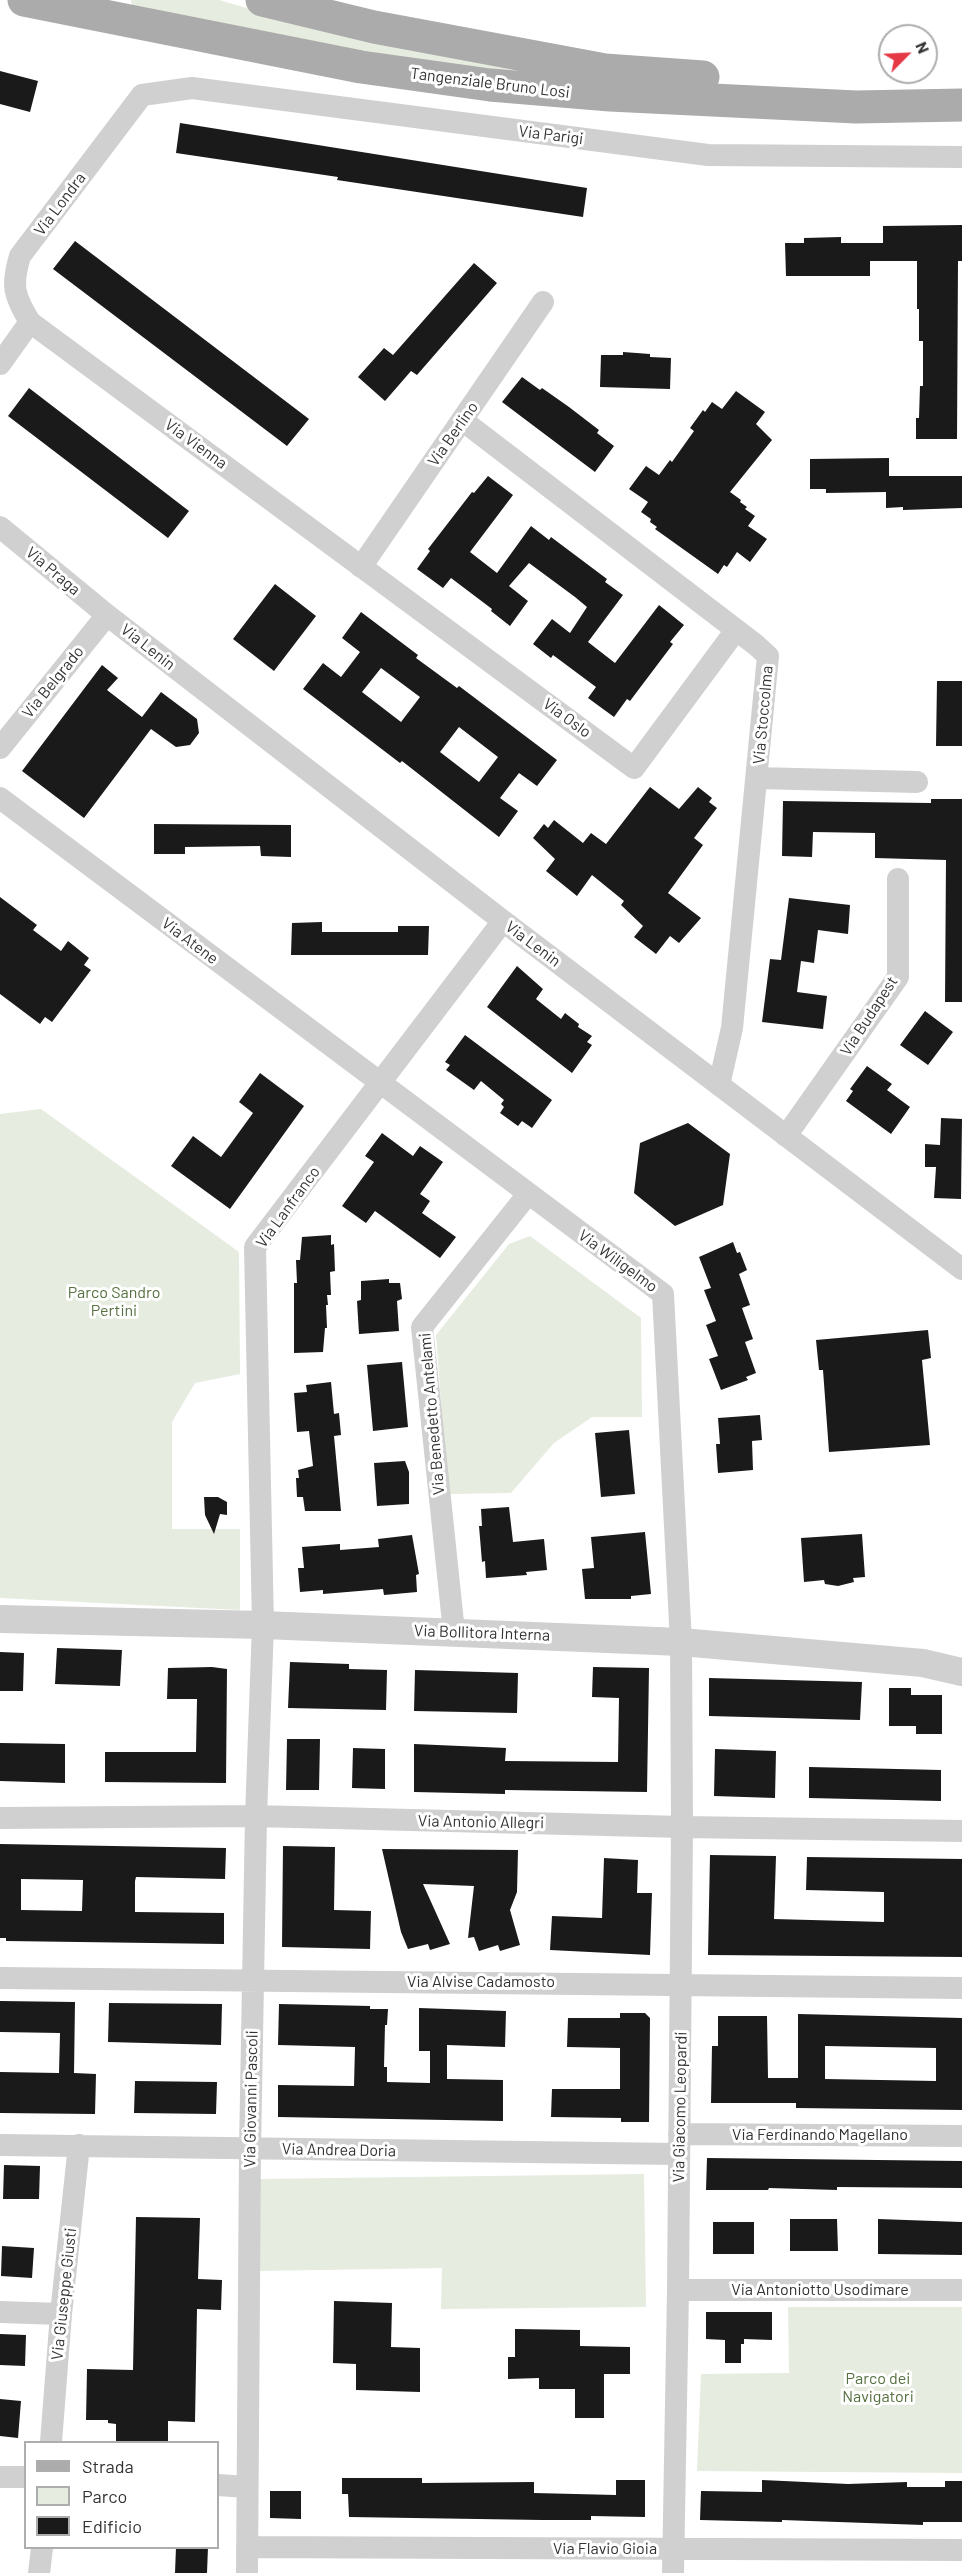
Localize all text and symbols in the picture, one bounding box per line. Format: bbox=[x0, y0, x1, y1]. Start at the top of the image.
north arrow bbox=[878, 24, 938, 84]
text: N bbox=[912, 39, 934, 56]
street label: Tangenziale Bruno Losi bbox=[409, 64, 571, 102]
street label: Via Parigi bbox=[518, 122, 584, 148]
street label: Via Londra bbox=[30, 169, 90, 239]
street label: Via Berlino bbox=[424, 398, 482, 470]
street label: Via Vienna bbox=[161, 415, 231, 473]
street label: Via Praga bbox=[22, 543, 84, 599]
street label: Via Lenin bbox=[117, 620, 179, 674]
street label: Via Belgrado bbox=[18, 642, 88, 722]
street label: Via Stoccolma bbox=[749, 665, 777, 765]
street label: Via Oslo bbox=[539, 694, 595, 742]
street label: Via Atene bbox=[158, 914, 222, 968]
street label: Via Lenin bbox=[502, 917, 564, 971]
street label: Via Budapest bbox=[836, 973, 902, 1059]
street label: Via Lanfranco bbox=[252, 1163, 324, 1251]
street label: Via Wiligelmo bbox=[575, 1226, 661, 1296]
park label: Parco Sandro Pertini bbox=[68, 1283, 160, 1321]
street label: Via Benedetto Antelami bbox=[415, 1332, 449, 1496]
street label: Via Bollitora Interna bbox=[414, 1621, 550, 1645]
street label: Via Antonio Allegri bbox=[418, 1811, 544, 1833]
street label: Via Alvise Cadamosto bbox=[407, 1972, 555, 1992]
street label: Via Giovanni Pascoli bbox=[240, 2030, 262, 2168]
street label: Via Giacomo Leopardi bbox=[669, 2031, 691, 2183]
street label: Via Ferdinando Magellano bbox=[732, 2125, 908, 2145]
street label: Via Andrea Doria bbox=[282, 2139, 396, 2161]
street label: Via Giuseppe Giusti bbox=[48, 2227, 80, 2361]
street label: Via Antoniotto Usodimare bbox=[731, 2280, 909, 2300]
park label: Parco dei Navigatori bbox=[842, 2369, 914, 2407]
legend bbox=[24, 2441, 219, 2549]
text: Strada bbox=[82, 2455, 134, 2477]
text: Parco bbox=[82, 2485, 127, 2507]
text: Edificio bbox=[82, 2515, 142, 2537]
street label: Via Flavio Gioia bbox=[553, 2539, 657, 2559]

